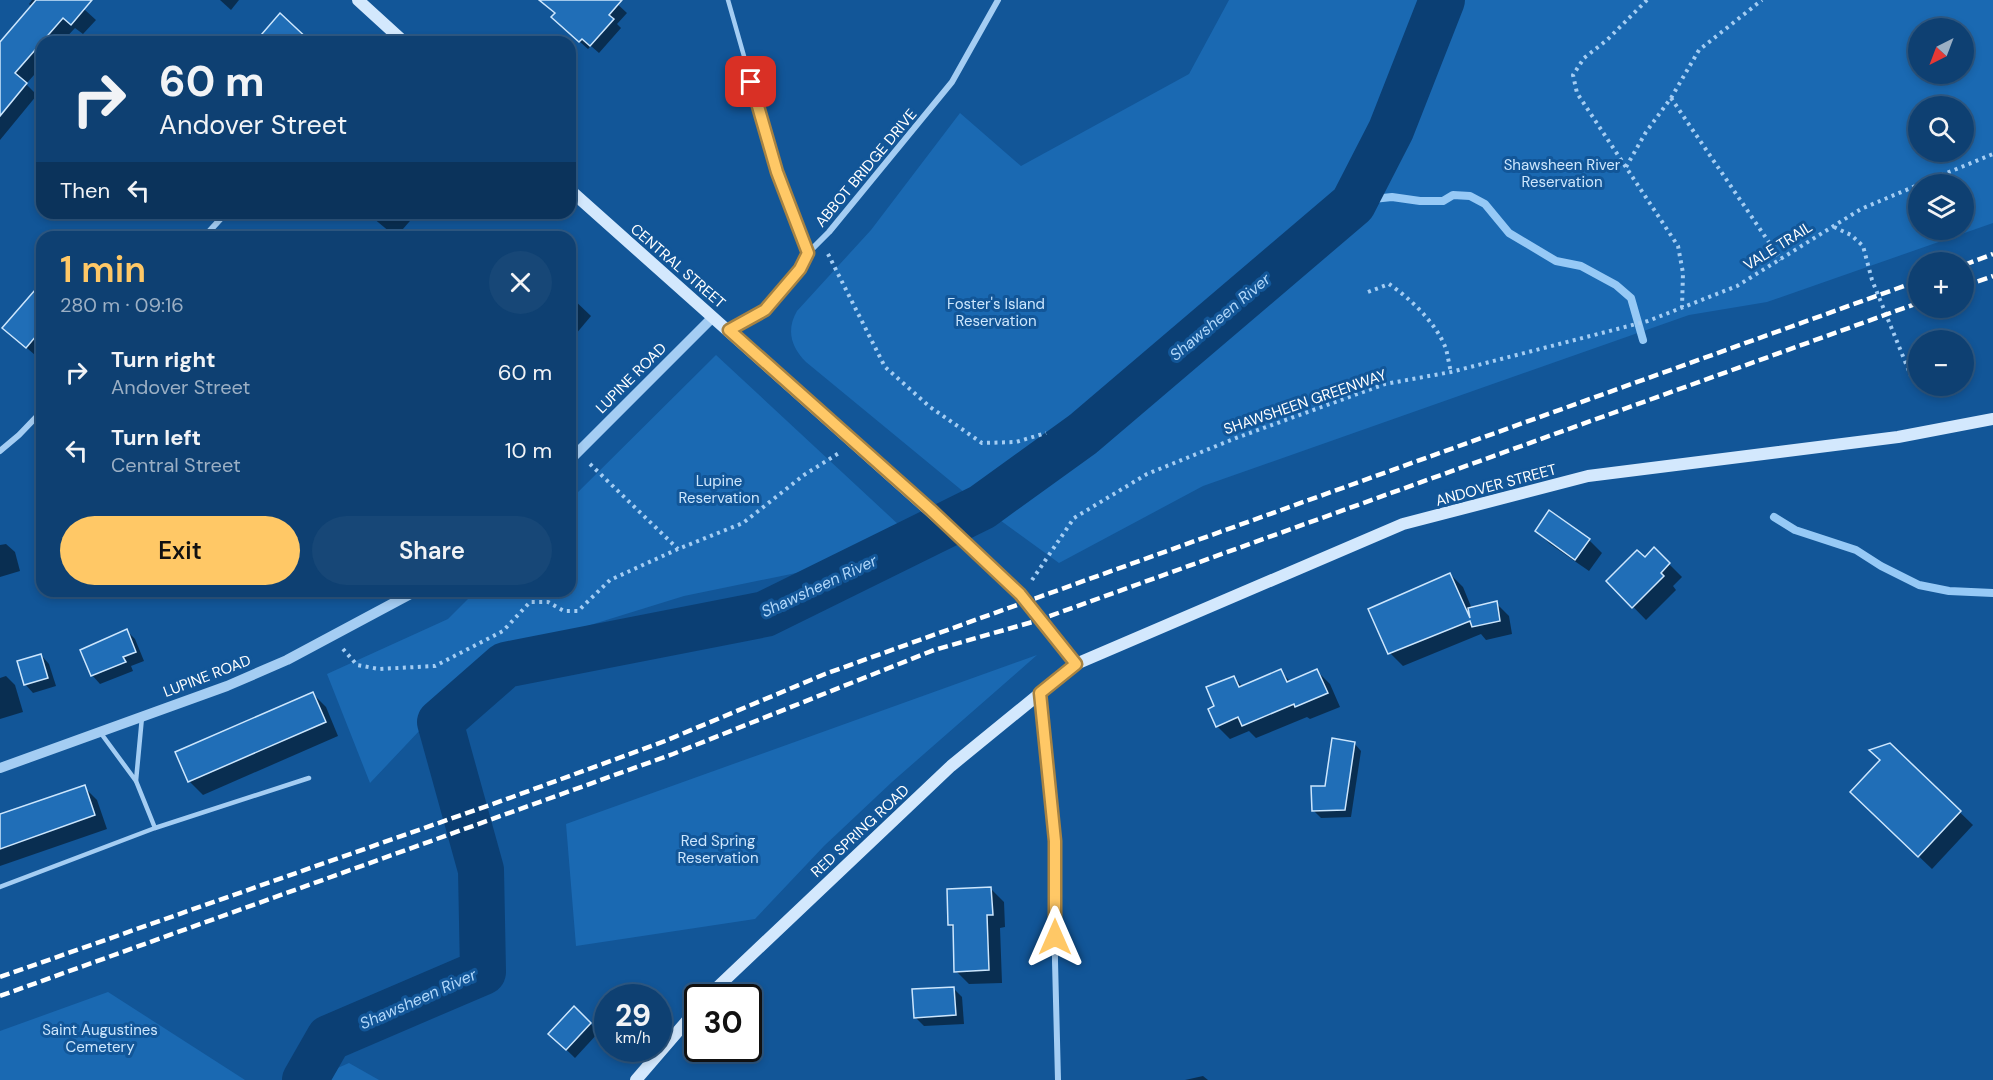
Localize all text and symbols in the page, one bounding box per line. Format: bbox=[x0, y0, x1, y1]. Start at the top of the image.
north arrow bbox=[1908, 18, 1974, 84]
map controls bbox=[1908, 18, 1974, 396]
text: 60 m bbox=[159, 54, 265, 109]
pin bbox=[725, 56, 776, 107]
icon: right bbox=[60, 60, 138, 138]
icon: arrive bbox=[734, 65, 767, 98]
button: search bbox=[1908, 96, 1974, 162]
street label: ABBOT BRIDGE DRIVE bbox=[811, 105, 921, 231]
text: Andover Street bbox=[159, 107, 347, 142]
park label: Shawsheen River Reservation bbox=[1504, 155, 1621, 192]
icon: left bbox=[122, 174, 155, 207]
button: layers bbox=[1908, 174, 1974, 240]
text: Then bbox=[60, 176, 110, 205]
street label: VALE TRAIL bbox=[1740, 217, 1816, 275]
street label: CENTRAL STREET bbox=[626, 219, 730, 313]
text: 1 min bbox=[60, 246, 146, 293]
button: close bbox=[489, 251, 552, 314]
button: + bbox=[1908, 252, 1974, 318]
water label: Shawsheen River bbox=[1165, 268, 1276, 365]
text: 280 m · 09:16 bbox=[60, 292, 184, 318]
park label: Foster's Island Reservation bbox=[947, 294, 1045, 331]
button: − bbox=[1908, 330, 1974, 396]
street label: LUPINE ROAD bbox=[591, 338, 671, 418]
text: Turn right bbox=[111, 345, 216, 374]
icon: right bbox=[60, 356, 93, 389]
text: 60 m bbox=[498, 358, 552, 387]
street label: SHAWSHEEN GREENWAY bbox=[1221, 365, 1389, 439]
text: Andover Street bbox=[111, 374, 250, 400]
text: Turn left bbox=[111, 423, 201, 452]
icon: left bbox=[60, 434, 93, 467]
text: 10 m bbox=[505, 436, 552, 465]
text: Central Street bbox=[111, 452, 241, 478]
street label: ANDOVER STREET bbox=[1433, 459, 1559, 511]
park label: Lupine Reservation bbox=[678, 471, 760, 508]
button: Exit bbox=[60, 516, 300, 585]
button: Share bbox=[312, 516, 552, 585]
water label: Shawsheen River bbox=[758, 549, 881, 622]
street label: LUPINE ROAD bbox=[160, 650, 254, 702]
street label: RED SPRING ROAD bbox=[807, 780, 913, 882]
park label: Red Spring Reservation bbox=[677, 831, 759, 868]
position arrow bbox=[1023, 905, 1087, 969]
water label: Shawsheen River bbox=[356, 963, 481, 1034]
speed limit sign: 30 bbox=[684, 984, 762, 1062]
text: 29 bbox=[615, 996, 651, 1035]
park label: Saint Augustines Cemetery bbox=[42, 1020, 158, 1057]
text: km/h bbox=[615, 1028, 651, 1048]

